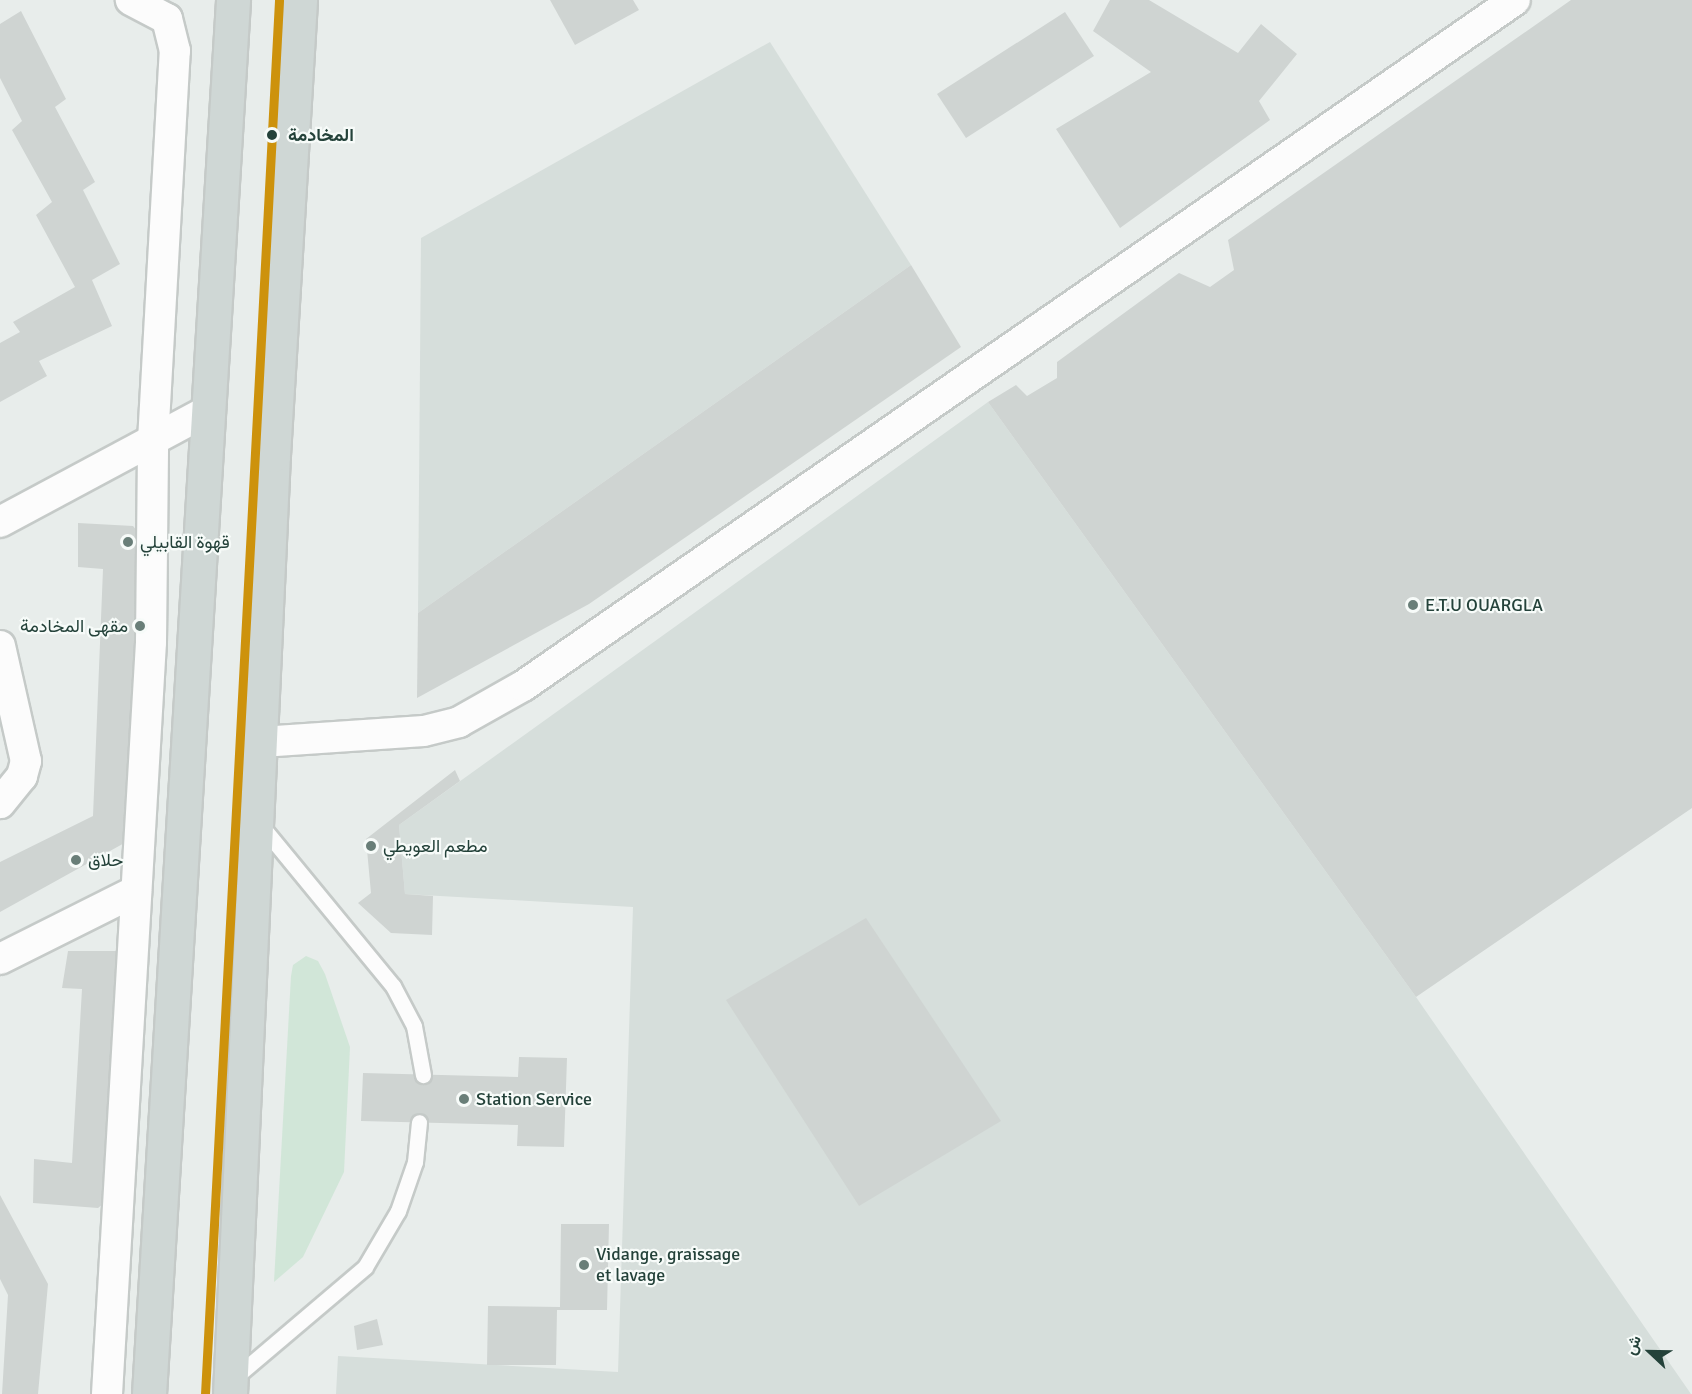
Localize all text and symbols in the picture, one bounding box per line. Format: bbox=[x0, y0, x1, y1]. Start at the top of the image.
marker: المخادمة bbox=[261, 124, 283, 146]
place label: المخادمة bbox=[288, 124, 354, 146]
place label: قهوة القابيلي bbox=[140, 531, 230, 553]
marker: قهوة القابيلي bbox=[121, 535, 135, 549]
place label: E.T.U OUARGLA bbox=[1425, 594, 1543, 616]
marker: E.T.U OUARGLA bbox=[1406, 598, 1420, 612]
place label: مقهى المخادمة bbox=[20, 615, 128, 637]
marker: مقهى المخادمة bbox=[133, 619, 147, 633]
place label: مطعم العويطي bbox=[383, 835, 488, 857]
marker: مطعم العويطي bbox=[364, 839, 378, 853]
place label: حلاق bbox=[88, 849, 123, 871]
marker: حلاق bbox=[69, 853, 83, 867]
place label: Station Service bbox=[476, 1088, 592, 1110]
marker: Station Service bbox=[457, 1092, 471, 1106]
place label: Vidange, graissage et lavage bbox=[596, 1244, 740, 1286]
marker: Vidange, graissage et lavage bbox=[577, 1258, 591, 1272]
north arrow bbox=[1620, 1322, 1680, 1382]
text: ش bbox=[1620, 1333, 1646, 1358]

